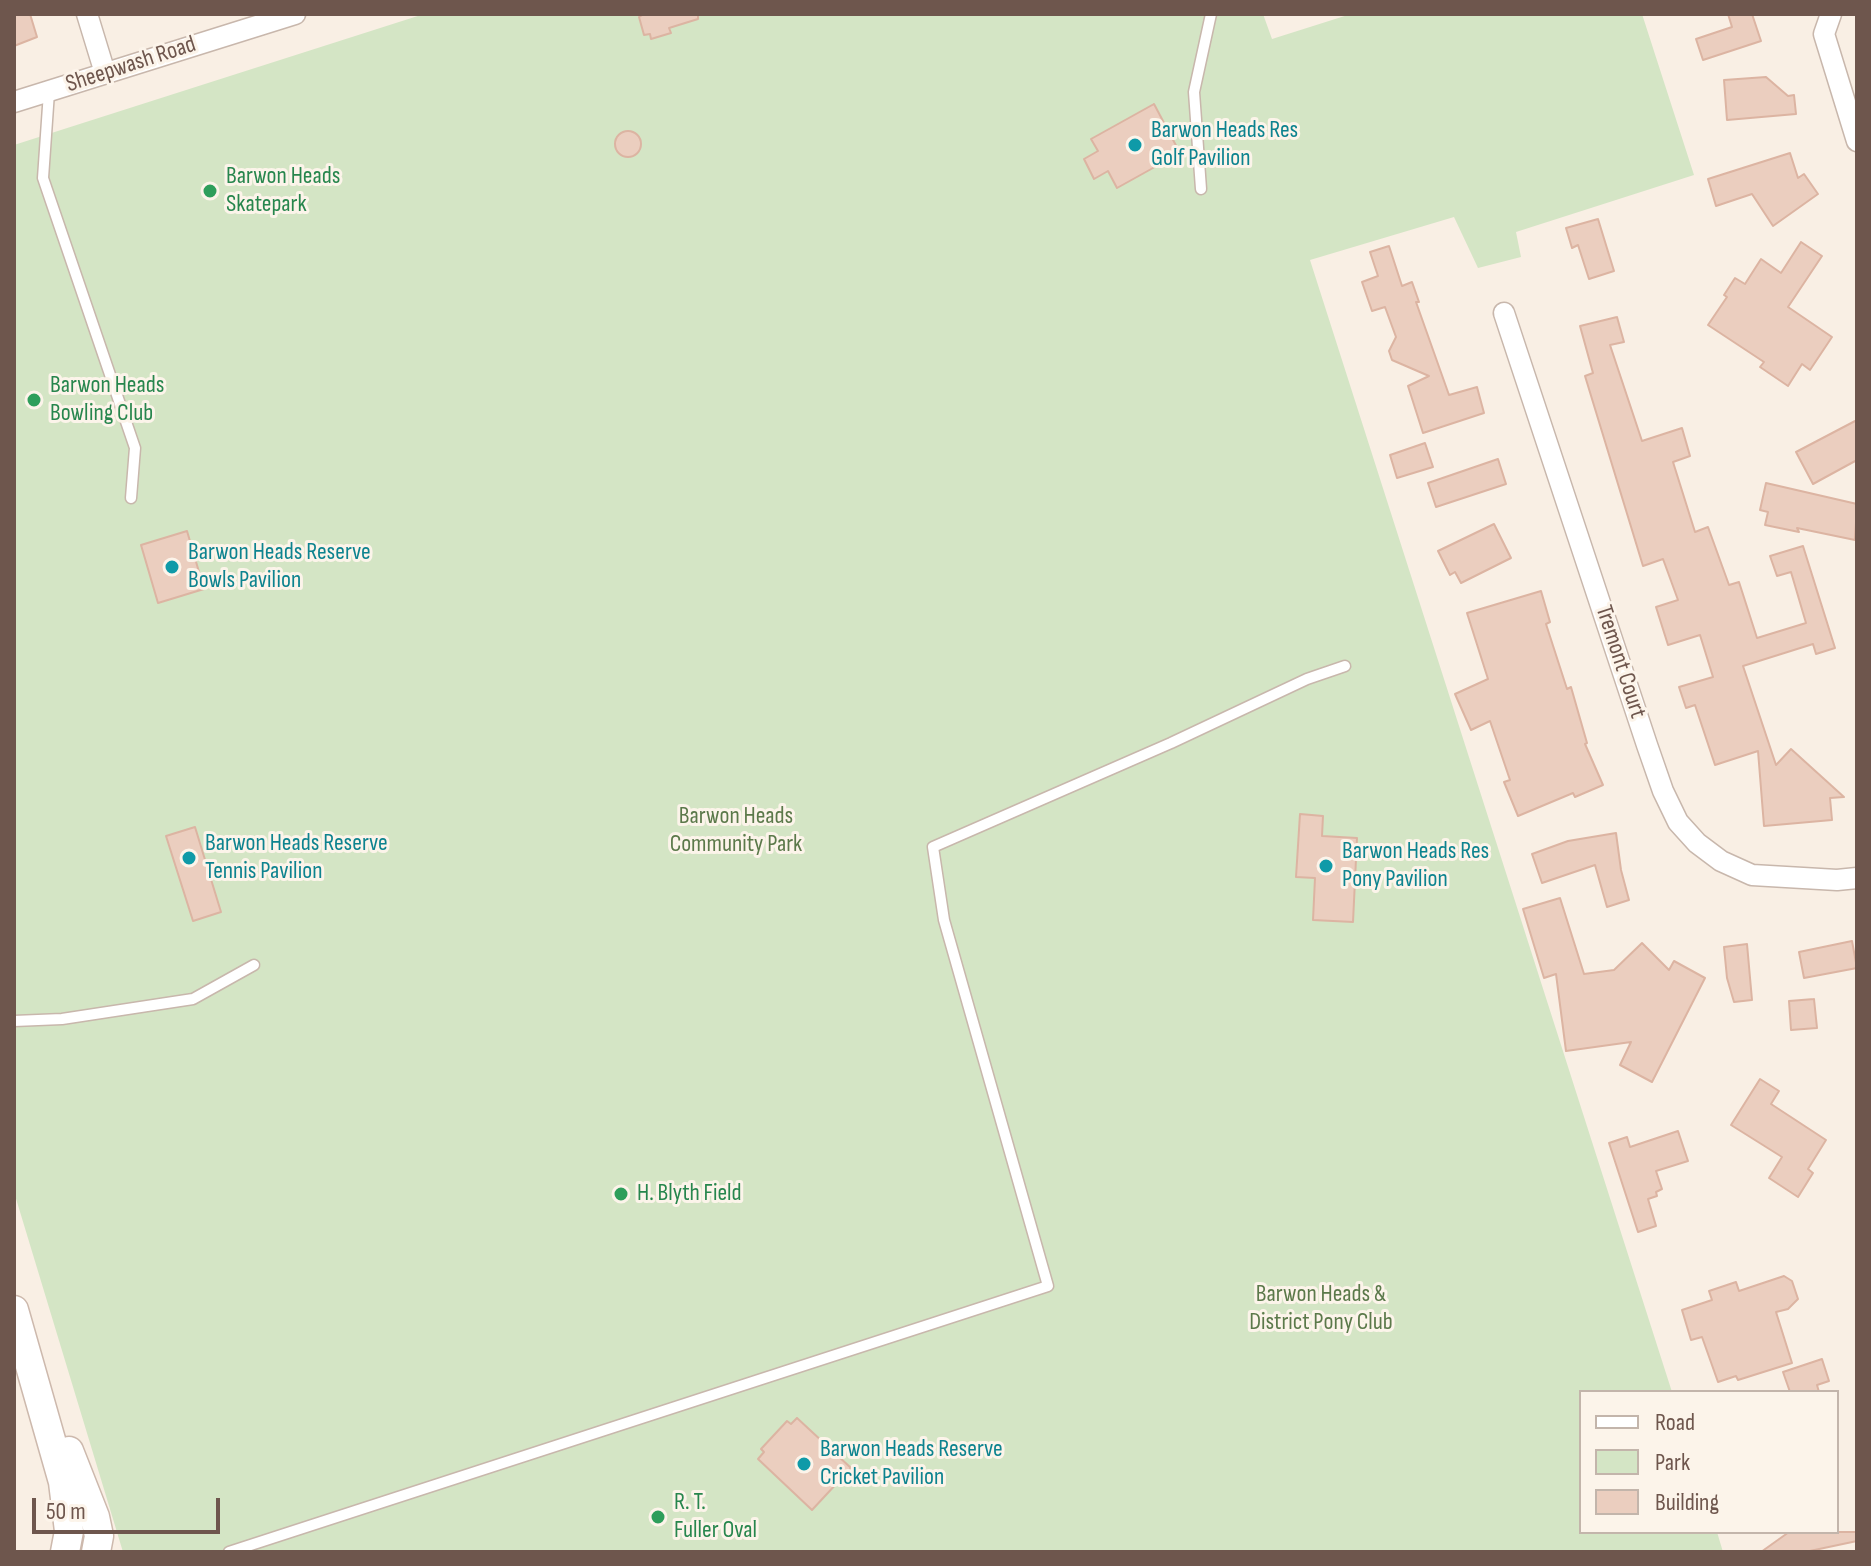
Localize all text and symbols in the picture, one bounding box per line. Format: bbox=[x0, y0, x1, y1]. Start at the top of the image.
street label: Sheepwash Road bbox=[62, 30, 200, 100]
place label: Barwon Heads Res Golf Pavilion bbox=[1151, 117, 1298, 173]
marker: Barwon Heads Res Golf Pavilion bbox=[1126, 136, 1144, 154]
place label: Barwon Heads Skatepark bbox=[226, 163, 340, 219]
marker: Barwon Heads Skatepark bbox=[201, 182, 219, 200]
place label: Barwon Heads Bowling Club bbox=[50, 372, 164, 428]
marker: Barwon Heads Bowling Club bbox=[25, 391, 43, 409]
place label: Barwon Heads Reserve Bowls Pavilion bbox=[188, 539, 371, 595]
marker: Barwon Heads Reserve Bowls Pavilion bbox=[163, 558, 181, 576]
street label: Tremont Court bbox=[1588, 602, 1652, 722]
park label: Barwon Heads Community Park bbox=[670, 803, 802, 859]
place label: Barwon Heads Reserve Tennis Pavilion bbox=[205, 830, 388, 886]
place label: Barwon Heads Res Pony Pavilion bbox=[1342, 838, 1489, 894]
marker: Barwon Heads Reserve Tennis Pavilion bbox=[180, 849, 198, 867]
marker: Barwon Heads Res Pony Pavilion bbox=[1317, 857, 1335, 875]
place label: H. Blyth Field bbox=[637, 1180, 742, 1208]
marker: H. Blyth Field bbox=[612, 1185, 630, 1203]
park label: Barwon Heads & District Pony Club bbox=[1249, 1281, 1393, 1337]
legend bbox=[1579, 1390, 1839, 1534]
text: Road bbox=[1655, 1408, 1695, 1437]
place label: Barwon Heads Reserve Cricket Pavilion bbox=[820, 1436, 1003, 1492]
text: Park bbox=[1655, 1448, 1690, 1477]
marker: Barwon Heads Reserve Cricket Pavilion bbox=[795, 1455, 813, 1473]
scale bar bbox=[36, 1482, 224, 1532]
text: Building bbox=[1655, 1488, 1719, 1517]
place label: R. T. Fuller Oval bbox=[674, 1489, 757, 1545]
text: 50 m bbox=[46, 1497, 86, 1526]
marker: R. T. Fuller Oval bbox=[649, 1508, 667, 1526]

